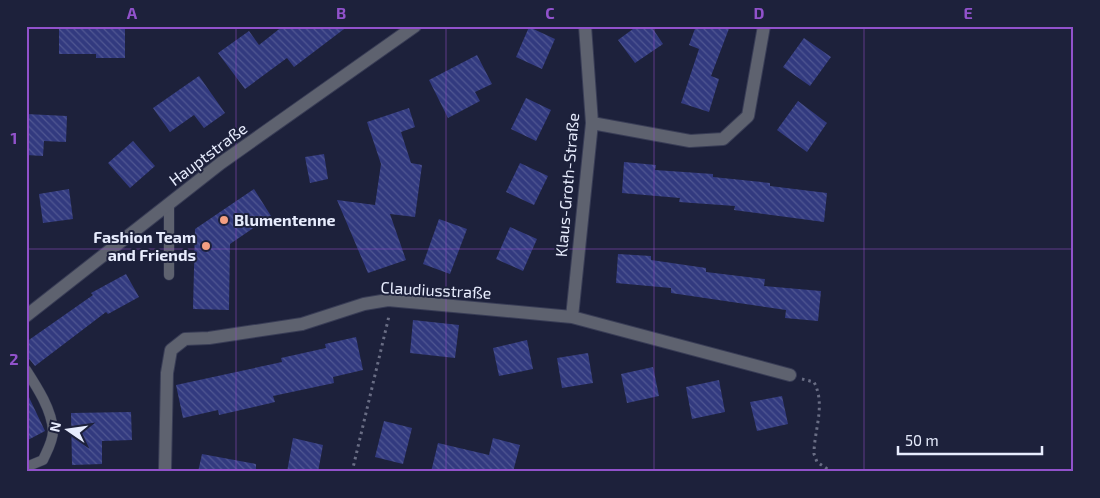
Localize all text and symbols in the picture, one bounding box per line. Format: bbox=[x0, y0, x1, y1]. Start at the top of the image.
text: A bbox=[127, 3, 138, 22]
text: B bbox=[336, 3, 346, 22]
text: C bbox=[545, 3, 555, 22]
text: D bbox=[754, 3, 765, 22]
text: E bbox=[963, 3, 973, 22]
street label: Klaus-Groth-Straße bbox=[551, 112, 582, 258]
street label: Hauptstraße bbox=[165, 118, 250, 189]
text: 1 bbox=[11, 128, 17, 147]
place label: Blumentenne bbox=[234, 210, 336, 229]
marker: Blumentenne bbox=[218, 214, 230, 226]
place label: Fashion Team and Friends bbox=[93, 227, 196, 264]
marker: Fashion Team and Friends bbox=[200, 240, 212, 252]
street label: Claudiusstraße bbox=[380, 277, 492, 302]
text: 2 bbox=[9, 349, 19, 368]
north arrow bbox=[42, 406, 92, 456]
text: N bbox=[45, 420, 64, 434]
scale bar bbox=[898, 423, 1041, 455]
text: 50 m bbox=[905, 431, 939, 449]

